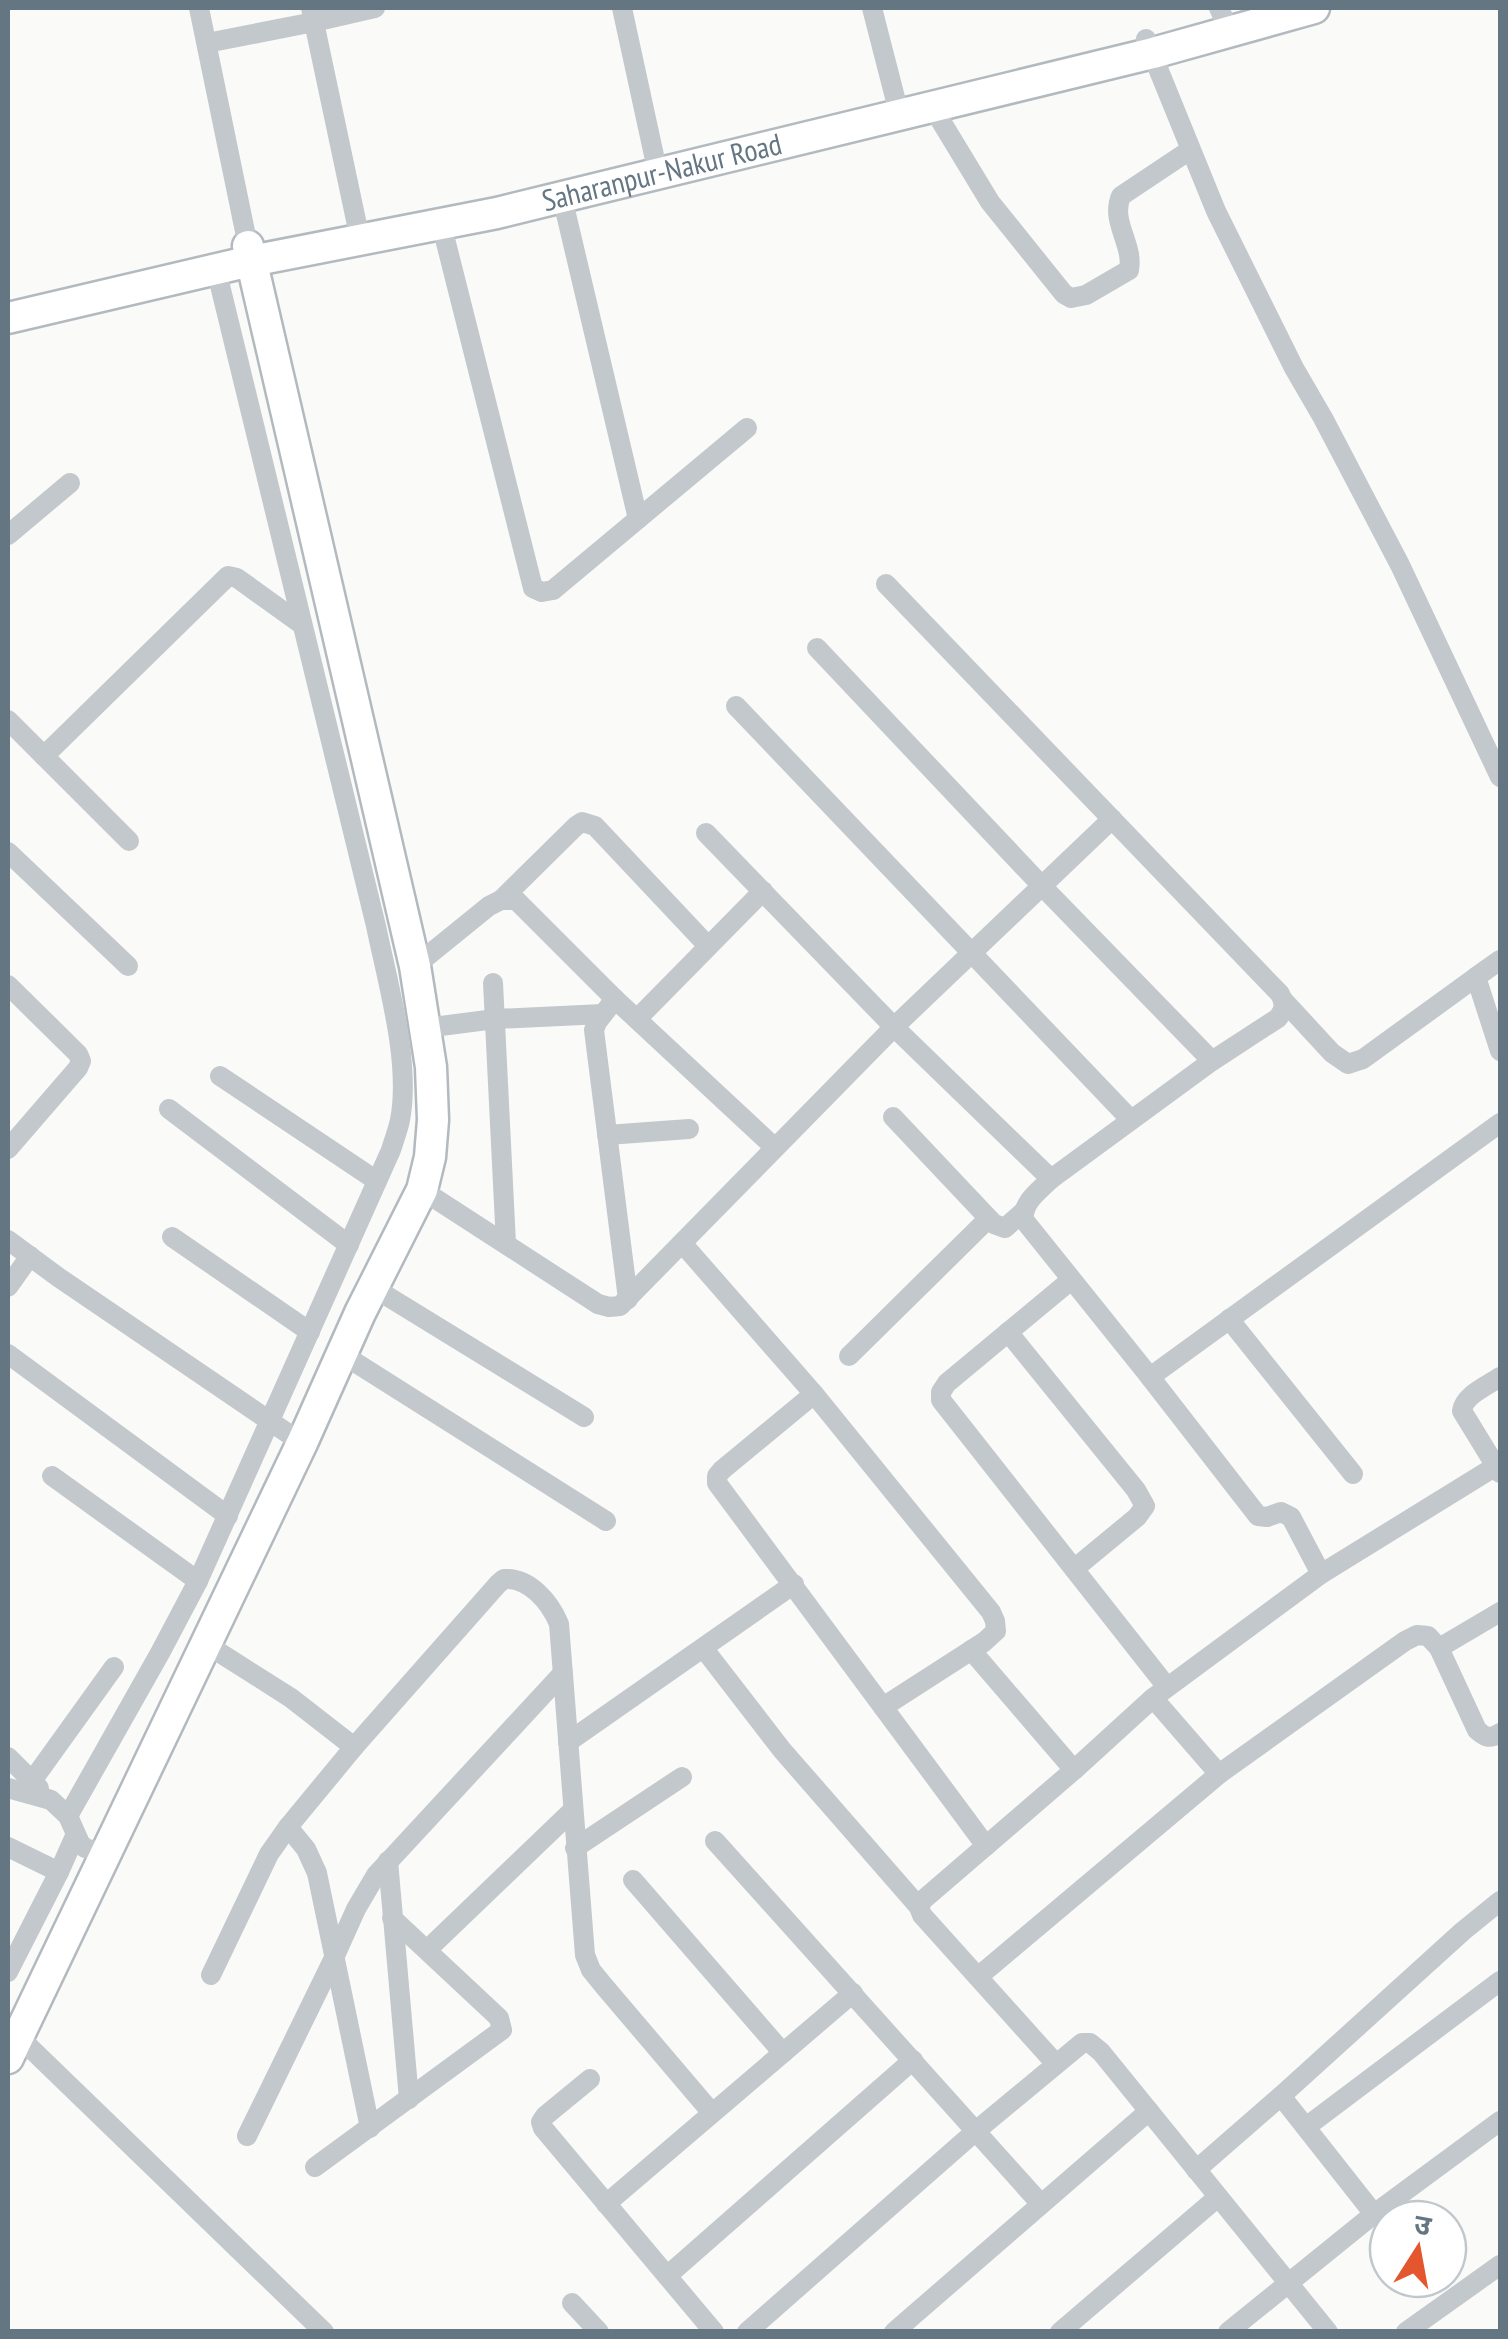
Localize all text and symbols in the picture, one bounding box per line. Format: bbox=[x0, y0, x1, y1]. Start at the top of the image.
street label: Saharanpur-Nakur Road bbox=[538, 123, 785, 219]
north arrow bbox=[1368, 2199, 1468, 2299]
text: उ bbox=[1411, 2204, 1435, 2244]

